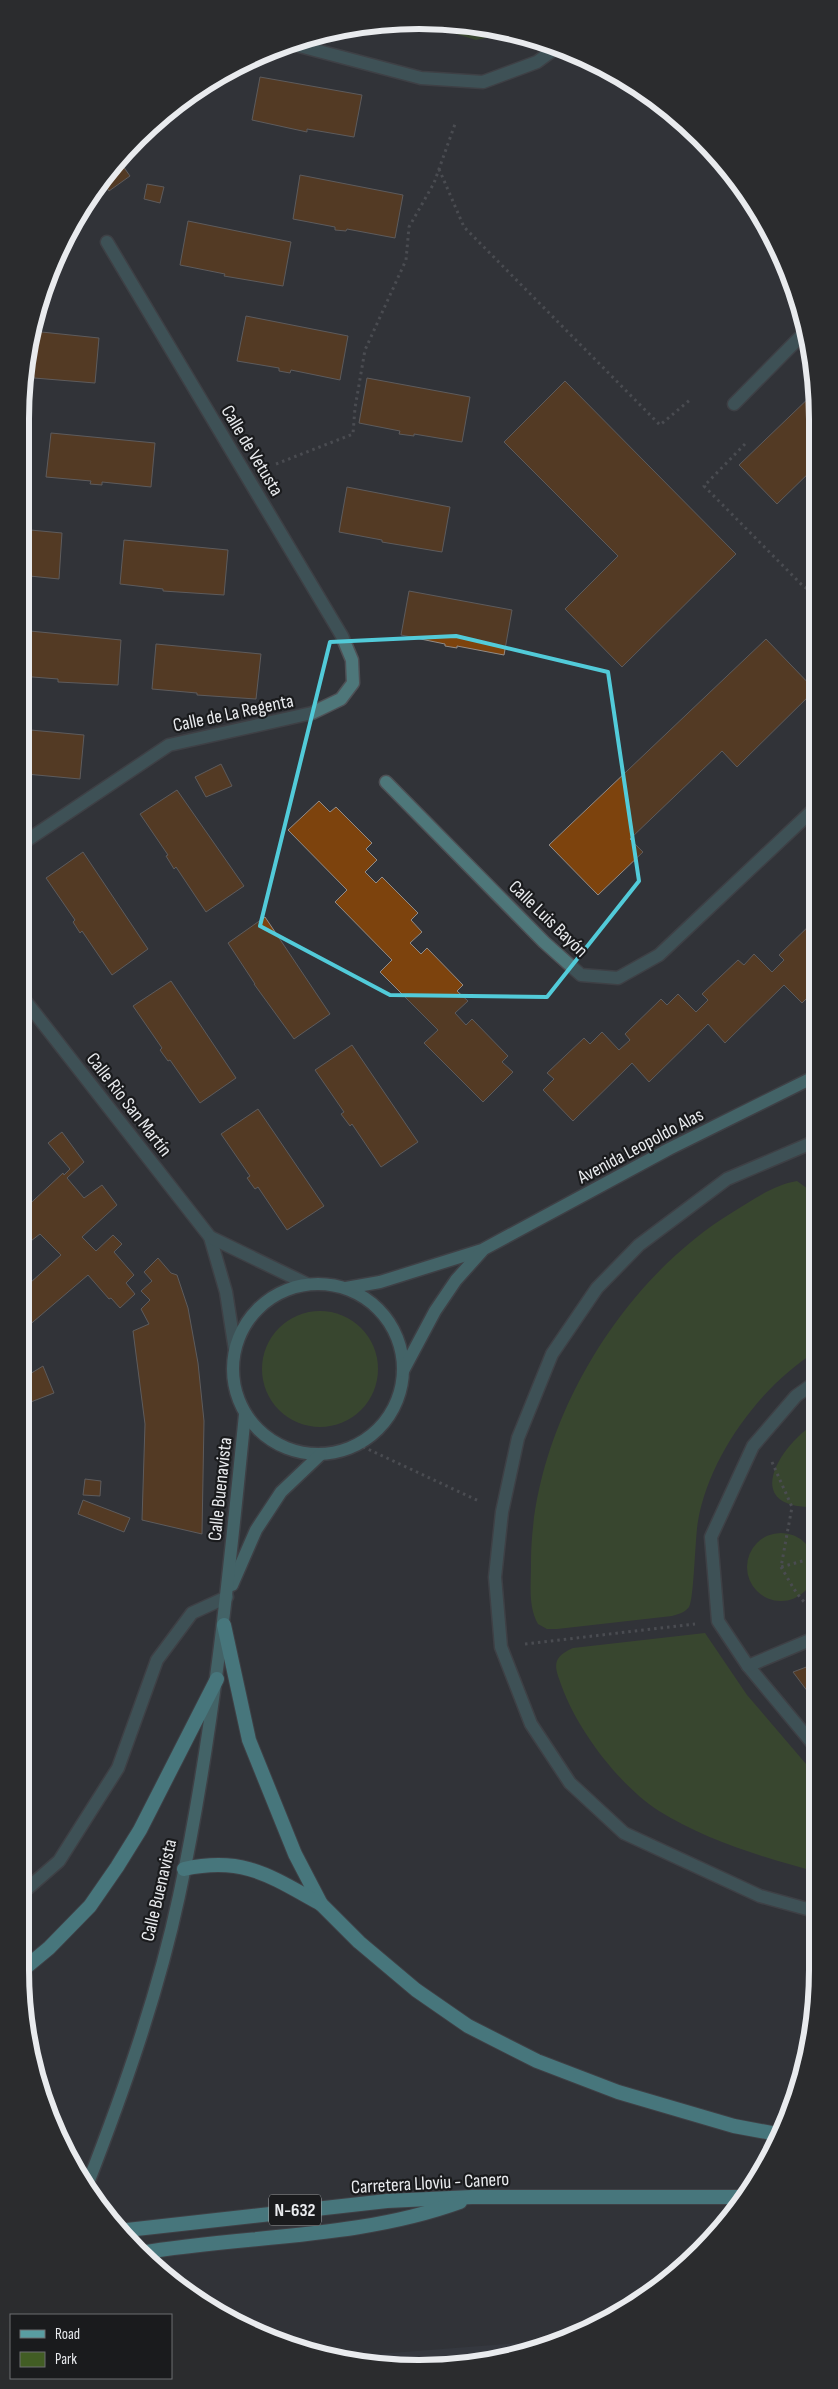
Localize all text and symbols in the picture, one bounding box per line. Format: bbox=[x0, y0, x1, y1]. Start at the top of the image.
street label: Calle de Vetusta bbox=[216, 401, 288, 500]
street label: Calle de La Regenta bbox=[171, 689, 296, 737]
street label: Calle Luis Bayón bbox=[504, 876, 592, 962]
street label: Calle Rio San Martín bbox=[81, 1048, 177, 1161]
street label: Avenida Leopoldo Alas bbox=[573, 1103, 708, 1190]
street label: Calle Buenavista bbox=[204, 1436, 237, 1542]
street label: Calle Buenavista bbox=[137, 1837, 182, 1944]
street label: Carretera Lloviu - Canero bbox=[350, 2168, 510, 2199]
road number: N-632 bbox=[269, 2194, 321, 2226]
legend bbox=[10, 2314, 172, 2379]
text: Road bbox=[55, 2325, 80, 2344]
text: Park bbox=[55, 2350, 77, 2369]

